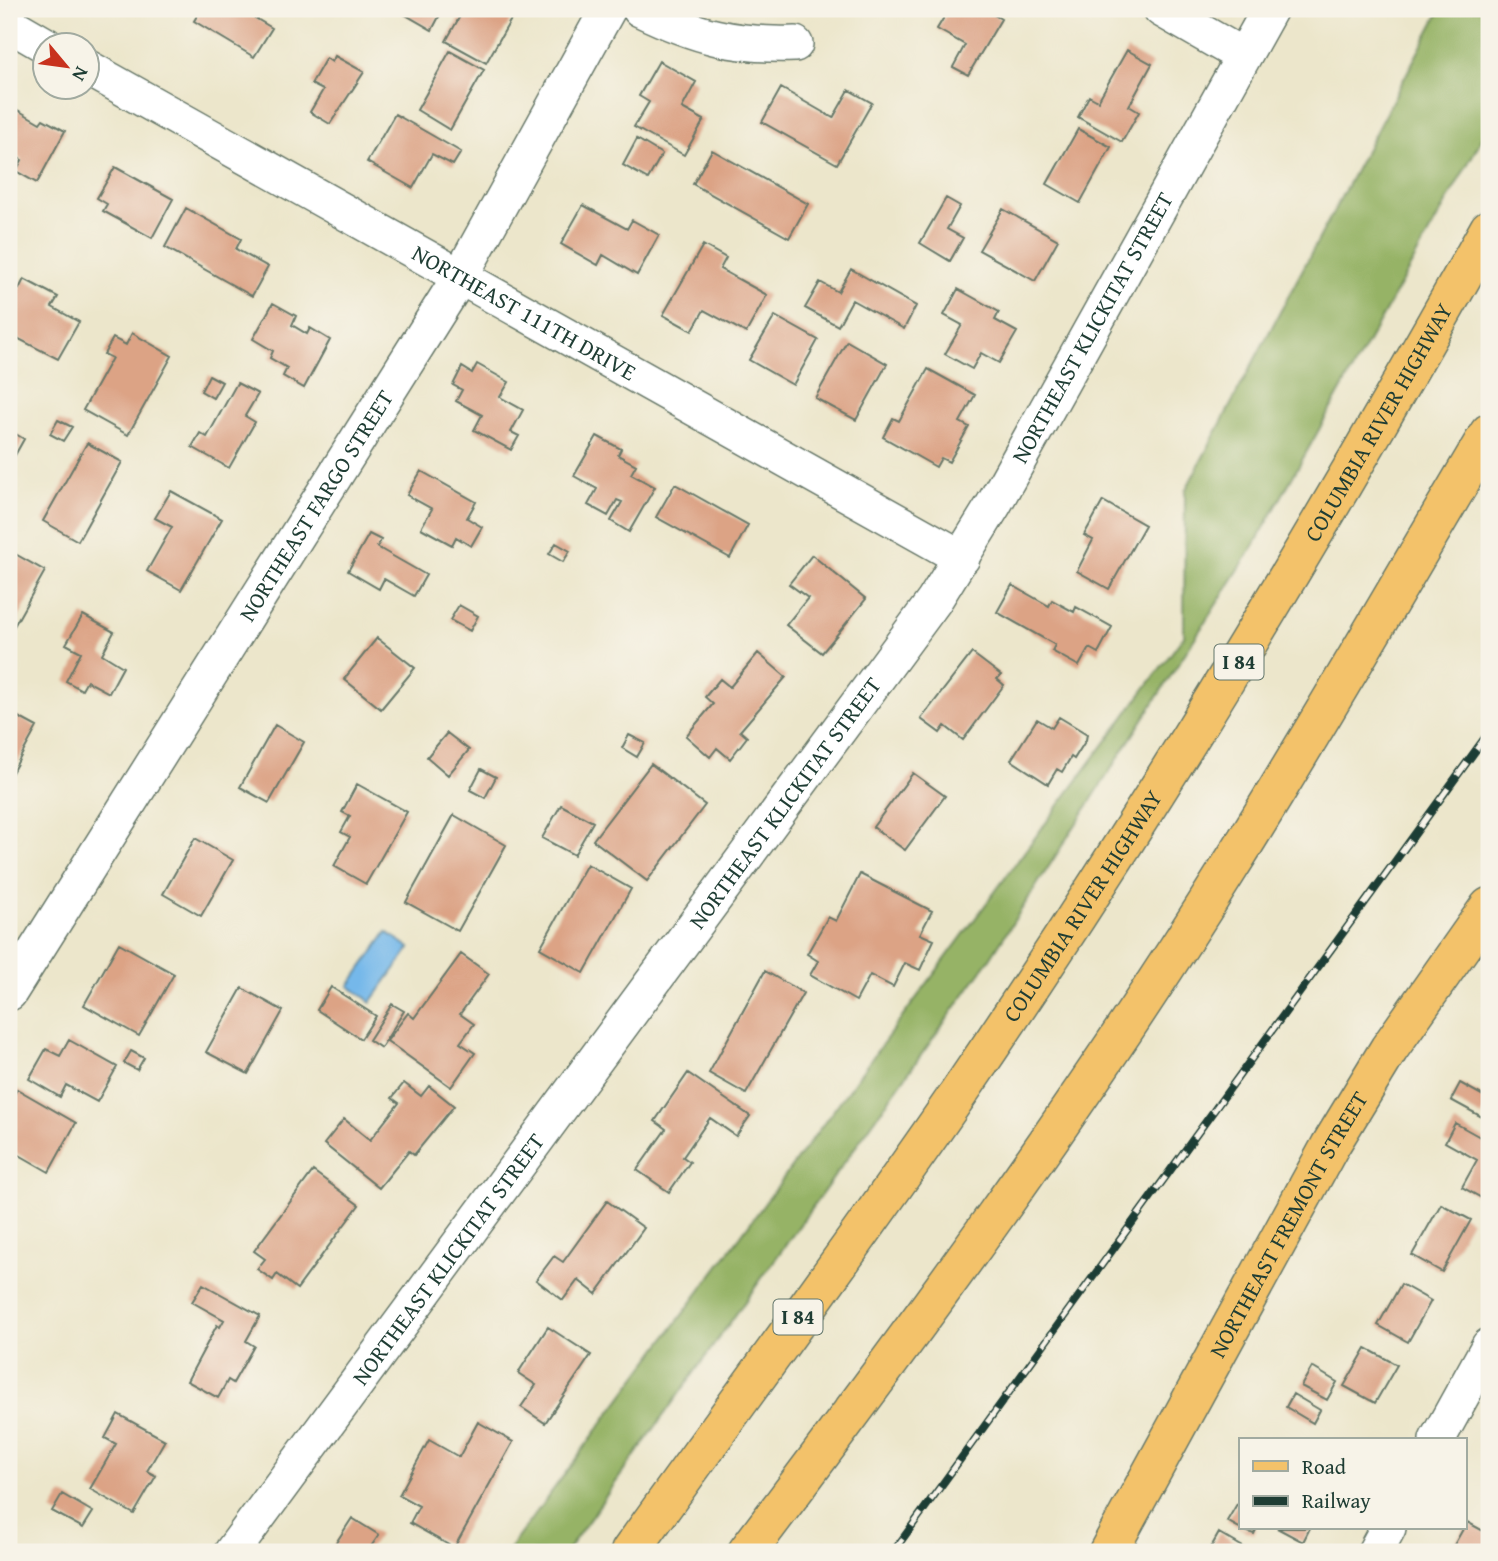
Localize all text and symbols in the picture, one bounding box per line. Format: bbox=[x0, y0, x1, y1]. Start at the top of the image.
north arrow bbox=[32, 32, 102, 102]
text: N bbox=[65, 62, 96, 87]
street label: NORTHEAST KLICKITAT STREET bbox=[1003, 186, 1181, 469]
street label: NORTHEAST 111TH DRIVE bbox=[406, 236, 642, 388]
street label: COLUMBIA RIVER HIGHWAY bbox=[1296, 296, 1460, 548]
street label: NORTHEAST FARGO STREET bbox=[230, 383, 401, 627]
road number: I 84 bbox=[1214, 644, 1264, 680]
street label: NORTHEAST KLICKITAT STREET bbox=[680, 670, 889, 936]
street label: COLUMBIA RIVER HIGHWAY bbox=[995, 783, 1170, 1028]
street label: NORTHEAST FREMONT STREET bbox=[1200, 1085, 1376, 1363]
street label: NORTHEAST KLICKITAT STREET bbox=[344, 1126, 552, 1392]
road number: I 84 bbox=[774, 1300, 822, 1334]
legend bbox=[1239, 1438, 1466, 1530]
text: Road bbox=[1302, 1451, 1347, 1482]
text: Railway bbox=[1302, 1485, 1371, 1516]

